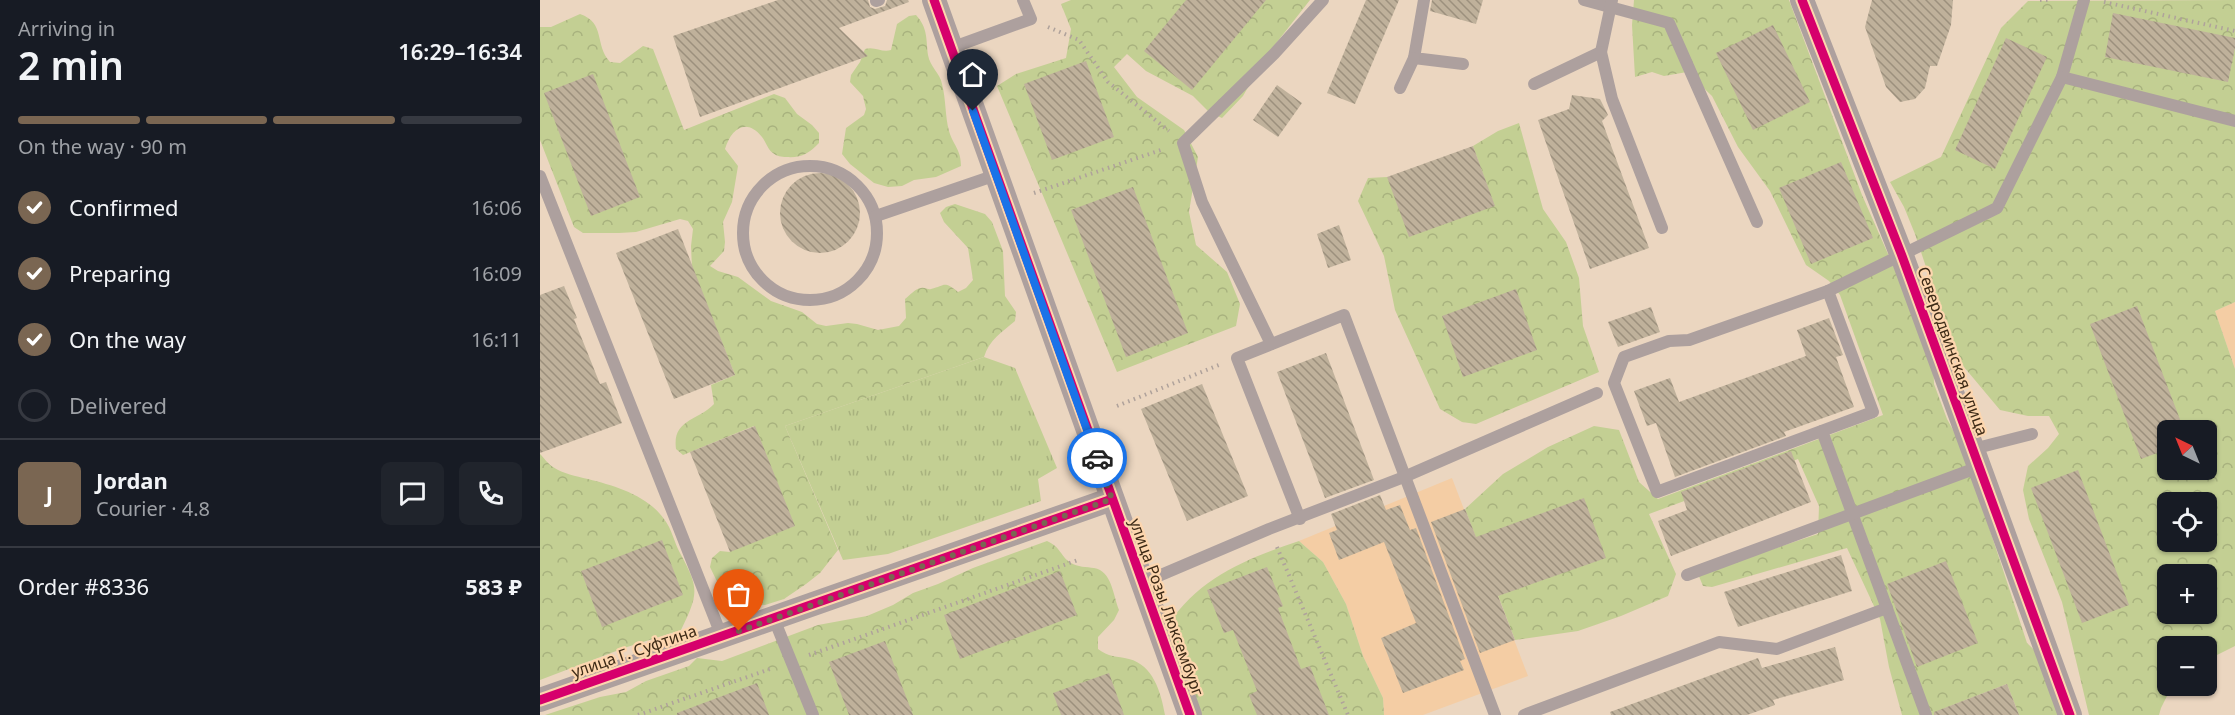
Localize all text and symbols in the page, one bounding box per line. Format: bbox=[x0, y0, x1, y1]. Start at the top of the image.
text: Arriving in bbox=[18, 15, 115, 42]
text: 16:29–16:34 bbox=[398, 36, 522, 66]
text: 2 min bbox=[18, 38, 124, 91]
pin bbox=[947, 49, 998, 111]
icon: home bbox=[956, 58, 989, 91]
text: On the way · 90 m bbox=[18, 133, 187, 160]
icon: check bbox=[18, 191, 51, 224]
text: Confirmed bbox=[69, 192, 179, 222]
text: 16:06 bbox=[471, 194, 522, 221]
icon: check bbox=[18, 257, 51, 290]
text: Preparing bbox=[69, 258, 171, 288]
text: 16:09 bbox=[471, 260, 522, 287]
street label: Северодвинская улица bbox=[1912, 264, 1994, 438]
icon: check bbox=[18, 323, 51, 356]
text: On the way bbox=[69, 324, 186, 354]
text: 16:11 bbox=[471, 326, 522, 353]
text: Delivered bbox=[69, 390, 167, 420]
north arrow bbox=[2157, 420, 2217, 480]
map controls bbox=[2157, 420, 2217, 696]
courier bbox=[1067, 428, 1127, 488]
icon: car bbox=[1081, 442, 1114, 475]
button: chat bbox=[381, 462, 444, 525]
button: phone bbox=[459, 462, 522, 525]
text: Jordan bbox=[96, 465, 168, 495]
text: J bbox=[46, 478, 53, 508]
button: locate bbox=[2157, 492, 2217, 552]
text: Courier · 4.8 bbox=[96, 495, 210, 522]
street label: улица Розы Люксембург bbox=[1125, 515, 1209, 699]
button: + bbox=[2157, 564, 2217, 624]
pin bbox=[713, 569, 764, 631]
text: Order #8336 bbox=[18, 571, 149, 601]
text: 583 ₽ bbox=[465, 571, 522, 601]
icon: bag bbox=[722, 578, 755, 611]
street label: улица Г. Суфтина bbox=[569, 619, 699, 683]
button: − bbox=[2157, 636, 2217, 696]

